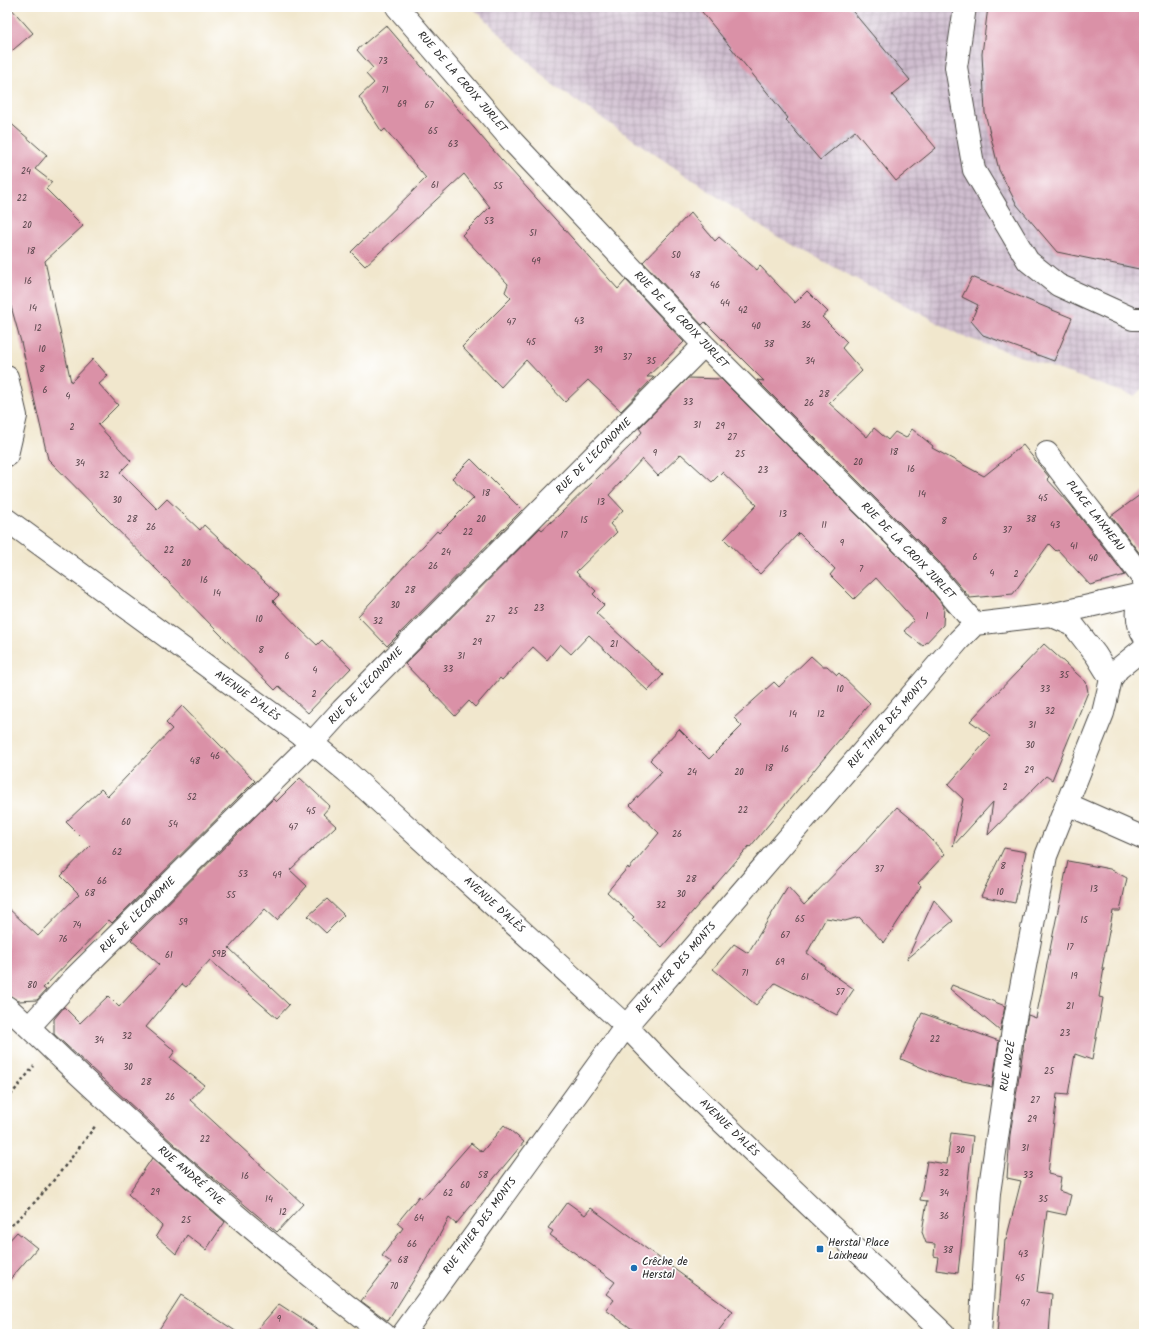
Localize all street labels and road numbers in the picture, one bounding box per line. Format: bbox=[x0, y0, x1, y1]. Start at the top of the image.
street label: RUE DE LA CROIX JURLET bbox=[413, 27, 512, 138]
street label: RUE DE LA CROIX JURLET bbox=[629, 267, 733, 374]
street label: RUE DE L'ECONOMIE bbox=[552, 413, 637, 498]
street label: PLACE LAIXHEAU bbox=[1061, 477, 1129, 556]
street label: RUE DE LA CROIX JURLET bbox=[856, 498, 960, 605]
street label: RUE DE L'ECONOMIE bbox=[324, 643, 408, 729]
street label: AVENUE D'ALÈS bbox=[210, 666, 284, 726]
street label: RUE THIER DES MONTS bbox=[843, 673, 933, 773]
street label: RUE DE L'ECONOMIE bbox=[96, 872, 181, 957]
street label: AVENUE D'ALÈS bbox=[459, 872, 529, 938]
street label: RUE THIER DES MONTS bbox=[631, 918, 721, 1018]
street label: RUE NOZÉ bbox=[995, 1039, 1021, 1093]
street label: AVENUE D'ALÈS bbox=[695, 1095, 763, 1162]
street label: RUE ANDRÉ FIVE bbox=[153, 1142, 229, 1211]
street label: RUE THIER DES MONTS bbox=[439, 1174, 522, 1278]

